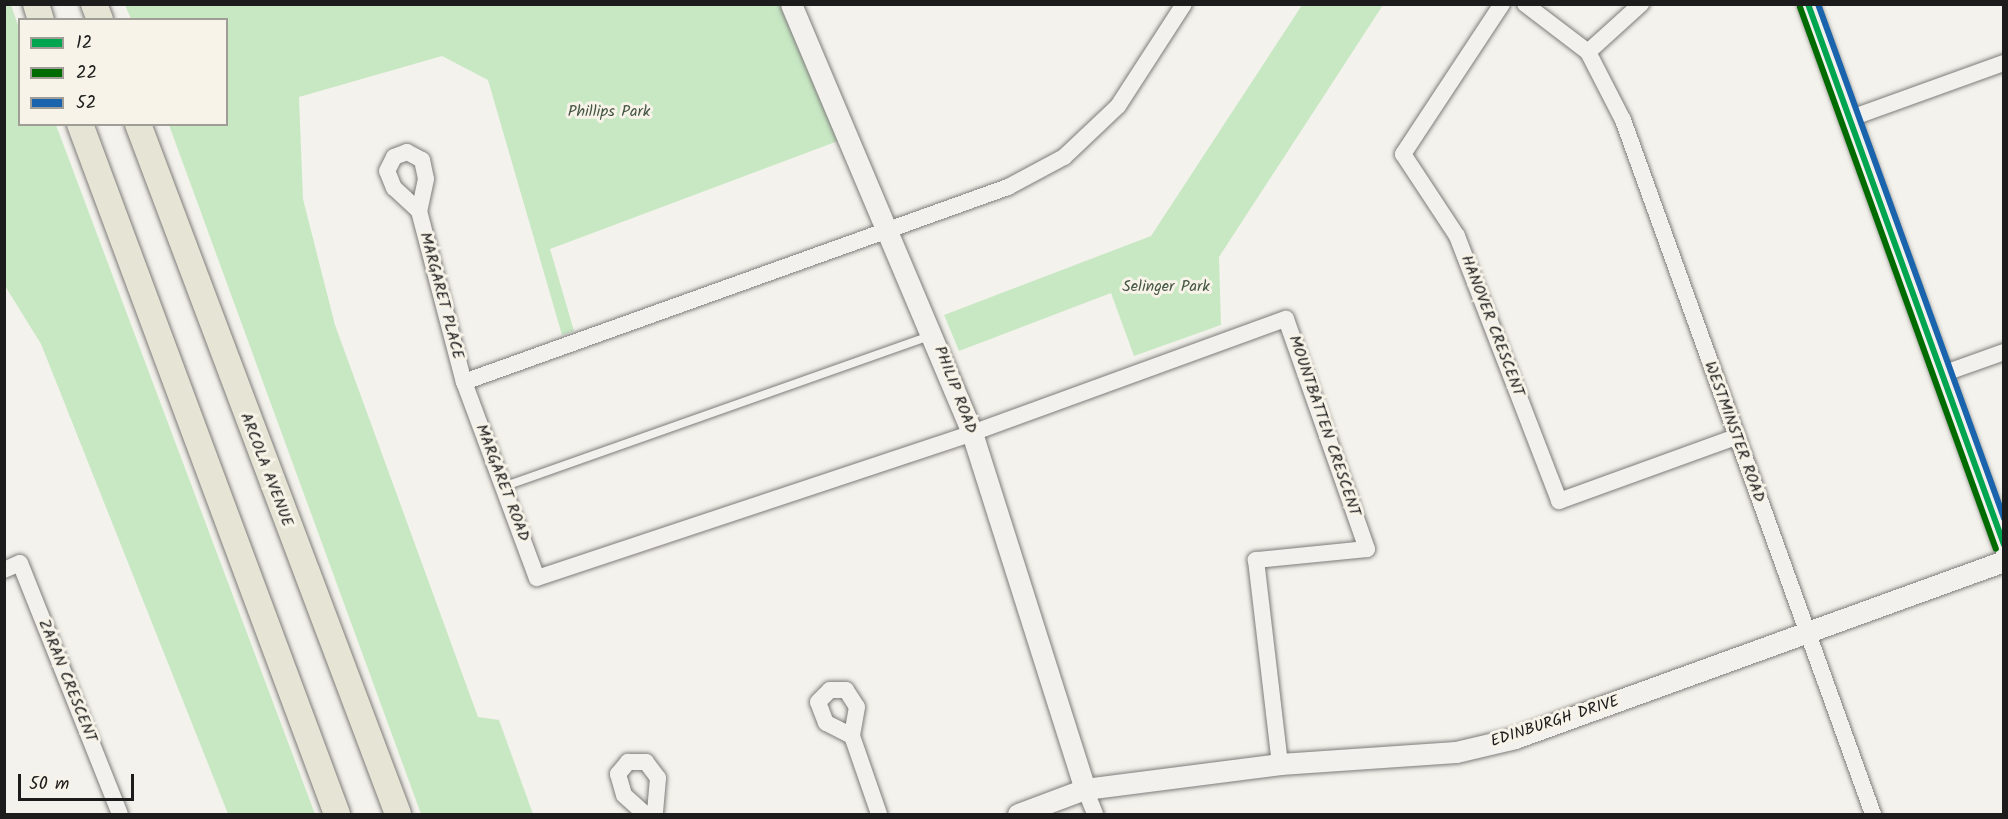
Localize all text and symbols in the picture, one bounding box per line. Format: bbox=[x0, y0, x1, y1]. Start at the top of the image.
legend bbox=[18, 18, 228, 126]
text: 12 bbox=[76, 29, 92, 58]
text: 22 bbox=[76, 59, 97, 88]
text: 52 bbox=[76, 89, 96, 118]
park label: Phillips Park bbox=[568, 102, 650, 122]
street label: MARGARET PLACE bbox=[415, 230, 467, 362]
street label: HANOVER CRESCENT bbox=[1456, 253, 1528, 399]
park label: Selinger Park bbox=[1122, 277, 1210, 297]
street label: MOUNTBATTEN CRESCENT bbox=[1284, 333, 1364, 519]
street label: PHILIP ROAD bbox=[929, 343, 981, 437]
street label: WESTMINSTER ROAD bbox=[1700, 359, 1768, 505]
street label: ARCOLA AVENUE bbox=[235, 410, 297, 530]
street label: MARGARET ROAD bbox=[471, 422, 533, 544]
street label: ZARAN CRESCENT bbox=[34, 617, 100, 745]
street label: EDINBURGH DRIVE bbox=[1488, 692, 1622, 752]
scale bar bbox=[21, 762, 136, 800]
text: 50 m bbox=[29, 770, 69, 799]

